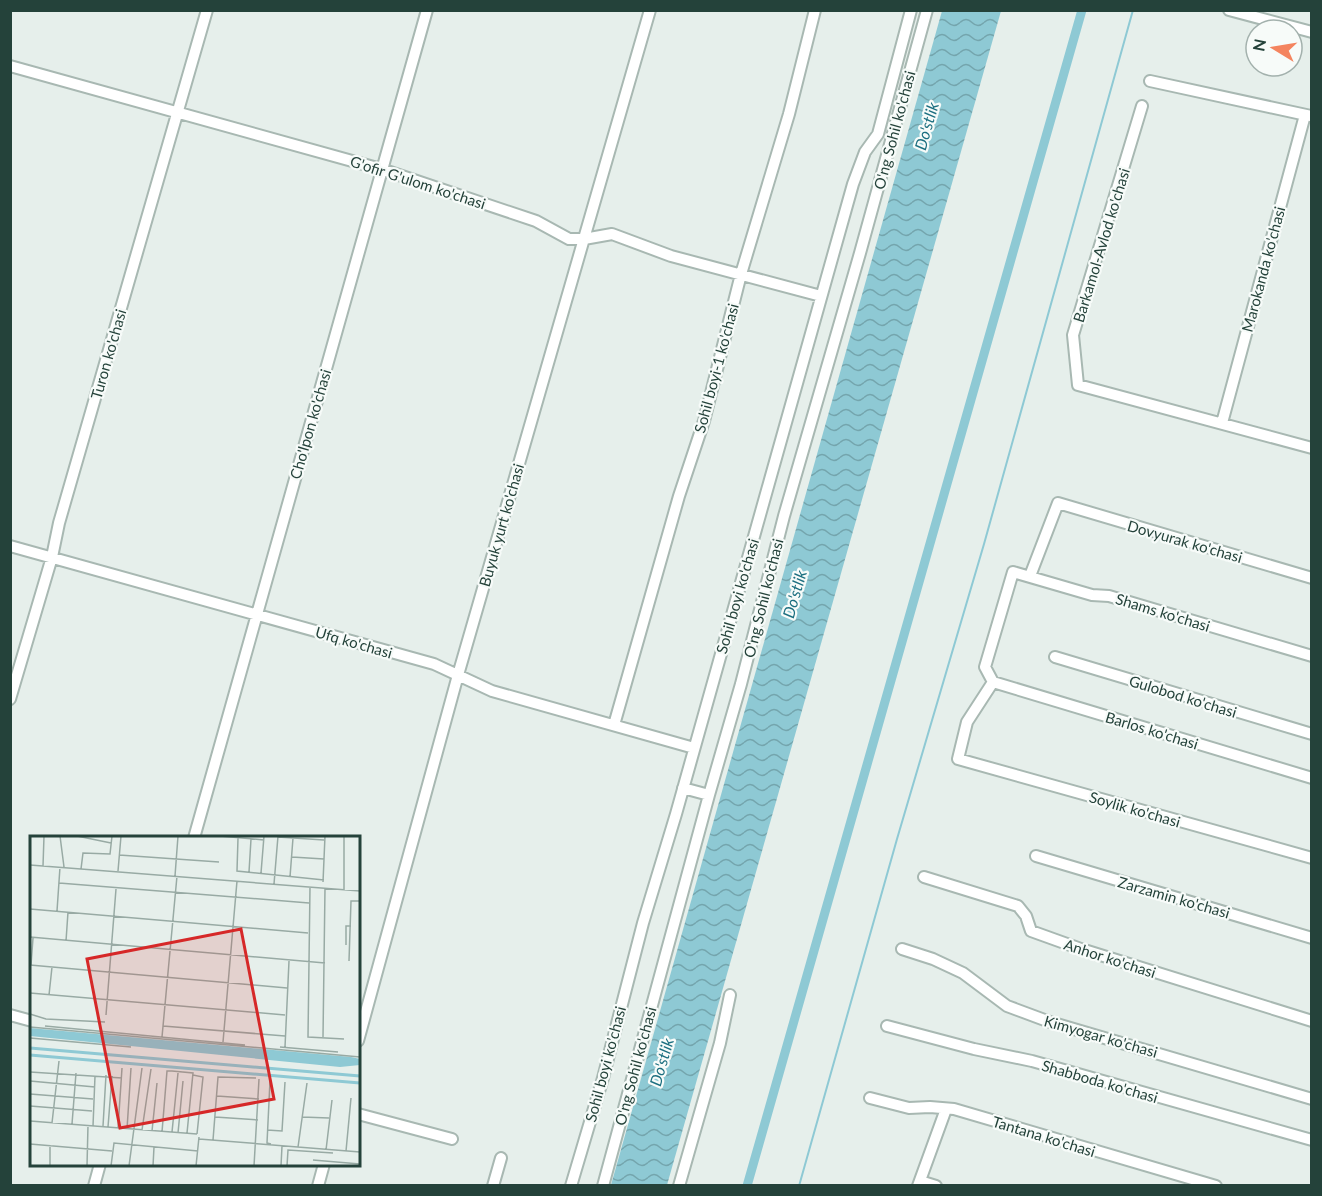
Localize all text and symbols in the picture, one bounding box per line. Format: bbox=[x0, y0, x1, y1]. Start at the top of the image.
north arrow bbox=[1244, 18, 1304, 78]
text: N bbox=[1248, 37, 1269, 53]
street label: O'ng Sohil ko'chasi bbox=[869, 69, 919, 191]
water label: Do'stlik bbox=[910, 99, 942, 152]
street label: G'ofir G'ulom ko'chasi bbox=[348, 152, 488, 212]
street label: Barkamol-Avlod ko'chasi bbox=[1069, 166, 1133, 324]
street label: Marokanda ko'chasi bbox=[1238, 204, 1288, 334]
street label: Sohil boyi-1 ko'chasi bbox=[690, 301, 742, 435]
street label: Turon ko'chasi bbox=[87, 307, 129, 401]
street label: Cho'lpon ko'chasi bbox=[286, 367, 334, 481]
street label: Buyuk yurt ko'chasi bbox=[475, 461, 527, 589]
street label: Dovyurak ko'chasi bbox=[1125, 516, 1245, 566]
street label: Sohil boyi ko'chasi bbox=[712, 536, 762, 656]
street label: O'ng Sohil ko'chasi bbox=[739, 537, 787, 659]
water label: Do'stlik bbox=[778, 567, 810, 620]
street label: Shams ko'chasi bbox=[1114, 589, 1212, 635]
street label: Ufq ko'chasi bbox=[313, 622, 395, 662]
street label: Gulobod ko'chasi bbox=[1127, 671, 1239, 721]
street label: Barlos ko'chasi bbox=[1103, 707, 1201, 753]
street label: Soylik ko'chasi bbox=[1087, 787, 1183, 831]
inset map bbox=[30, 836, 360, 1166]
street label: Zarzamin ko'chasi bbox=[1116, 872, 1232, 922]
street label: Anhor ko'chasi bbox=[1062, 935, 1158, 981]
street label: Sohil boyi ko'chasi bbox=[581, 1004, 629, 1124]
street label: O'ng Sohil ko'chasi bbox=[610, 1005, 660, 1127]
street label: Kimyogar ko'chasi bbox=[1042, 1011, 1160, 1061]
water label: Do'stlik bbox=[645, 1035, 677, 1088]
street label: Shabboda ko'chasi bbox=[1040, 1056, 1160, 1106]
street label: Tantana ko'chasi bbox=[990, 1112, 1098, 1160]

